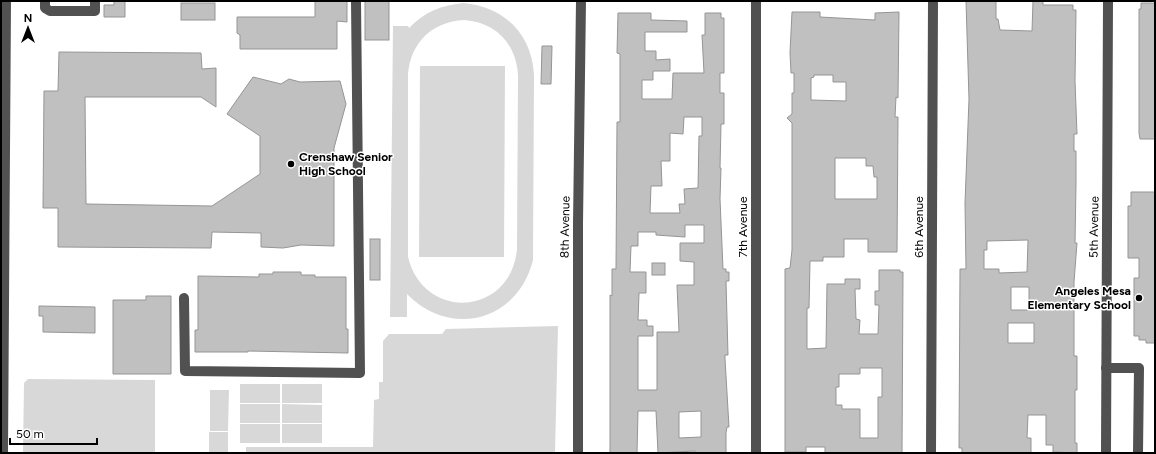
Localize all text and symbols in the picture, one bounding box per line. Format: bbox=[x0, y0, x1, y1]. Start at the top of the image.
north arrow bbox=[8, 8, 48, 48]
text: N bbox=[24, 12, 32, 25]
place label: Crenshaw Senior High School bbox=[299, 150, 393, 178]
marker: Crenshaw Senior High School bbox=[286, 159, 296, 169]
street label: 8th Avenue bbox=[557, 195, 573, 258]
street label: 7th Avenue bbox=[736, 196, 750, 258]
street label: 6th Avenue bbox=[912, 196, 926, 258]
street label: 5th Avenue bbox=[1086, 196, 1102, 258]
place label: Angeles Mesa Elementary School bbox=[1027, 284, 1131, 312]
marker: Angeles Mesa Elementary School bbox=[1134, 293, 1144, 303]
scale bar bbox=[10, 420, 97, 446]
text: 50 m bbox=[16, 427, 44, 441]

